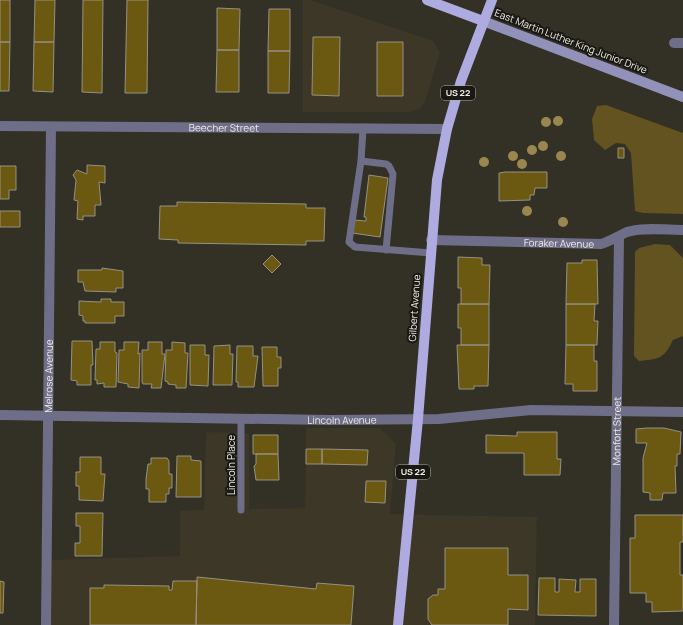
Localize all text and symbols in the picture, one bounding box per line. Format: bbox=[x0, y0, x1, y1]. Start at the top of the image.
street label: East Martin Luther King Junior Drive bbox=[493, 5, 650, 77]
road number: US 22 bbox=[441, 86, 475, 100]
street label: Beecher Street bbox=[189, 120, 259, 135]
street label: Foraker Avenue bbox=[524, 235, 594, 251]
street label: Gilbert Avenue bbox=[405, 274, 423, 342]
street label: Melrose Avenue bbox=[41, 339, 56, 413]
street label: Monfort Street bbox=[609, 397, 624, 465]
street label: Lincoln Avenue bbox=[307, 413, 377, 427]
street label: Lincoln Place bbox=[224, 435, 238, 495]
road number: US 22 bbox=[396, 465, 430, 479]

